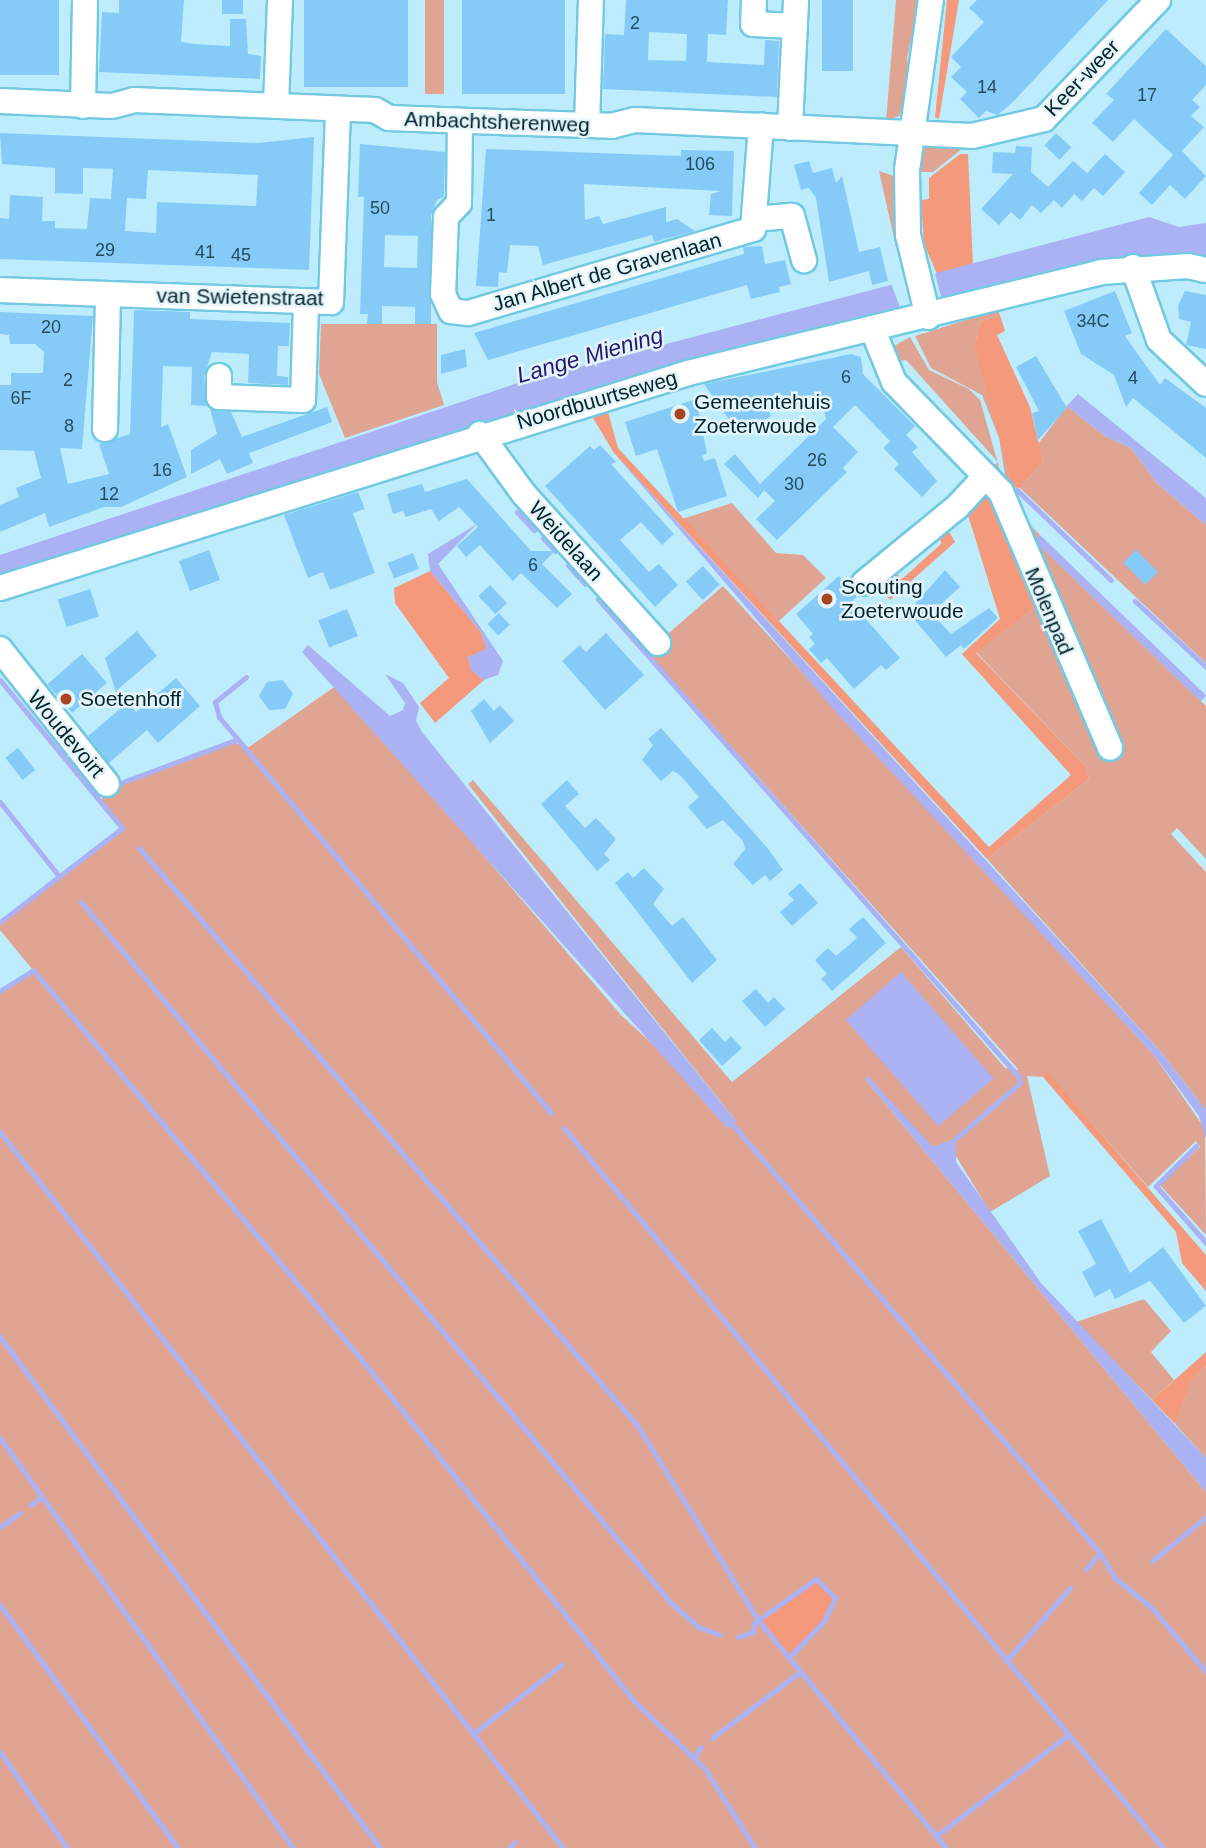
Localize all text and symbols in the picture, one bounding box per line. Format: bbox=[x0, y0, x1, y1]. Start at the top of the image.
house number: 2 bbox=[630, 12, 640, 34]
street label: Keer-weer bbox=[1039, 34, 1125, 122]
house number: 14 bbox=[977, 76, 997, 98]
house number: 17 bbox=[1137, 84, 1157, 106]
street label: Ambachtsherenweg bbox=[404, 106, 590, 138]
house number: 106 bbox=[685, 153, 715, 175]
house number: 50 bbox=[370, 197, 390, 219]
house number: 1 bbox=[486, 204, 496, 226]
street label: Jan Albert de Gravenlaan bbox=[489, 227, 725, 317]
house number: 29 bbox=[95, 239, 115, 261]
house number: 41 bbox=[195, 241, 215, 263]
house number: 45 bbox=[231, 244, 251, 266]
street label: van Swietenstraat bbox=[156, 283, 324, 311]
house number: 34C bbox=[1076, 310, 1110, 332]
house number: 20 bbox=[41, 316, 61, 338]
water label: Lange Miening bbox=[514, 321, 666, 389]
street label: Noordbuurtseweg bbox=[514, 365, 680, 435]
house number: 6 bbox=[841, 366, 851, 388]
house number: 4 bbox=[1128, 367, 1138, 389]
house number: 2 bbox=[63, 369, 73, 391]
house number: 6F bbox=[10, 387, 32, 409]
place label: Gemeentehuis Zoeterwoude bbox=[694, 389, 831, 439]
marker: Gemeentehuis Zoeterwoude bbox=[672, 406, 688, 422]
house number: 8 bbox=[64, 415, 74, 437]
house number: 26 bbox=[807, 449, 827, 471]
house number: 16 bbox=[152, 459, 172, 481]
house number: 30 bbox=[784, 473, 804, 495]
house number: 12 bbox=[99, 483, 119, 505]
street label: Weidelaan bbox=[524, 496, 608, 586]
house number: 6 bbox=[528, 554, 538, 576]
street label: Molenpad bbox=[1019, 564, 1079, 658]
place label: Scouting Zoeterwoude bbox=[841, 574, 964, 624]
marker: Scouting Zoeterwoude bbox=[819, 591, 835, 607]
street label: Woudevoirt bbox=[22, 685, 110, 783]
place label: Soetenhoff bbox=[80, 686, 181, 712]
marker: Soetenhoff bbox=[58, 691, 74, 707]

